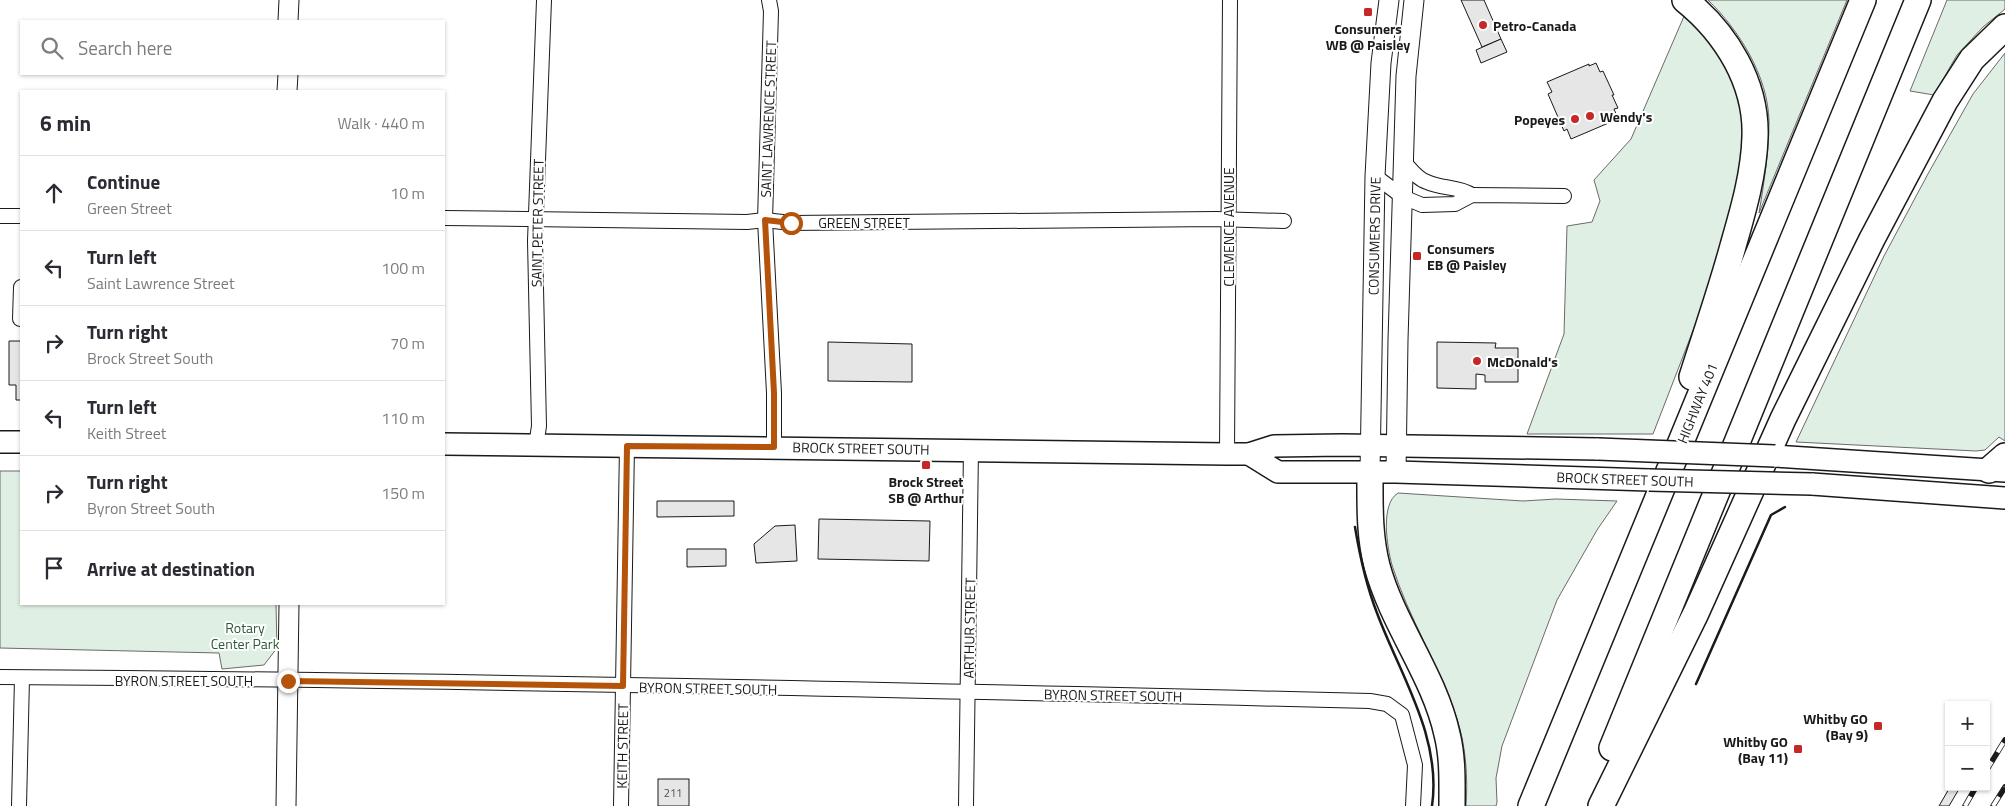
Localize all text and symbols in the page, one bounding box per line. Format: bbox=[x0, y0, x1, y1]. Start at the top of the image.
marker: Consumers WB @ Paisley bbox=[1362, 6, 1374, 18]
place label: Petro-Canada bbox=[1493, 15, 1576, 36]
place label: Consumers WB @ Paisley bbox=[1326, 18, 1410, 55]
marker: Petro-Canada bbox=[1477, 19, 1489, 31]
search box bbox=[20, 20, 445, 75]
text: Search here bbox=[78, 33, 172, 62]
icon: search bbox=[38, 34, 66, 62]
street label: SAINT LAWRENCE STREET bbox=[755, 40, 781, 198]
place label: Wendy's bbox=[1600, 106, 1653, 127]
text: 6 min bbox=[40, 107, 91, 139]
place label: Popeyes bbox=[1514, 109, 1565, 130]
marker: Wendy's bbox=[1584, 110, 1596, 122]
text: Walk · 440 m bbox=[337, 111, 425, 135]
marker: Popeyes bbox=[1569, 113, 1581, 125]
street label: SAINT PETER STREET bbox=[525, 158, 549, 287]
text: Continue bbox=[87, 167, 160, 196]
street label: CLEMENCE AVENUE bbox=[1218, 167, 1239, 287]
street label: CONSUMERS DRIVE bbox=[1362, 176, 1386, 295]
icon: ahead bbox=[40, 179, 68, 207]
text: 10 m bbox=[390, 181, 425, 205]
text: Green Street bbox=[87, 196, 172, 220]
route start bbox=[780, 212, 803, 235]
street label: GREEN STREET bbox=[818, 212, 910, 233]
place label: Consumers EB @ Paisley bbox=[1427, 238, 1506, 275]
text: Turn left bbox=[87, 242, 157, 271]
marker: Consumers EB @ Paisley bbox=[1411, 250, 1423, 262]
icon: left bbox=[40, 254, 68, 282]
text: 100 m bbox=[381, 256, 425, 280]
text: Saint Lawrence Street bbox=[87, 271, 235, 295]
text: Turn right bbox=[87, 317, 168, 346]
icon: right bbox=[40, 329, 68, 357]
text: 70 m bbox=[390, 331, 425, 355]
text: Brock Street South bbox=[87, 346, 213, 370]
place label: McDonald's bbox=[1487, 351, 1558, 372]
marker: McDonald's bbox=[1471, 355, 1483, 367]
street label: HIGHWAY 401 bbox=[1671, 360, 1723, 446]
text: Turn left bbox=[87, 392, 157, 421]
icon: left bbox=[40, 404, 68, 432]
text: 110 m bbox=[381, 406, 425, 430]
text: Keith Street bbox=[87, 421, 166, 445]
street label: BROCK STREET SOUTH bbox=[792, 436, 930, 460]
marker: Brock Street SB @ Arthur bbox=[920, 459, 932, 471]
street label: BROCK STREET SOUTH bbox=[1556, 466, 1694, 492]
text: Turn right bbox=[87, 467, 168, 496]
place label: Brock Street SB @ Arthur bbox=[888, 471, 964, 508]
icon: right bbox=[40, 479, 68, 507]
text: 150 m bbox=[381, 481, 425, 505]
text: Byron Street South bbox=[87, 496, 215, 520]
icon: arrive bbox=[40, 554, 68, 582]
text: Arrive at destination bbox=[87, 554, 255, 583]
street label: ARTHUR STREET bbox=[958, 577, 980, 679]
park label: Rotary Center Park bbox=[211, 617, 280, 654]
street label: BYRON STREET SOUTH bbox=[115, 670, 253, 691]
route end bbox=[277, 670, 300, 693]
street label: BYRON STREET SOUTH bbox=[639, 676, 777, 700]
street label: BYRON STREET SOUTH bbox=[1044, 683, 1182, 707]
map controls bbox=[1945, 701, 1990, 791]
button: + bbox=[1945, 701, 1990, 746]
street label: KEITH STREET bbox=[611, 702, 633, 789]
place label: Whitby GO (Bay 9) bbox=[1803, 708, 1868, 745]
marker: Whitby GO (Bay 9) bbox=[1872, 720, 1884, 732]
place label: Whitby GO (Bay 11) bbox=[1723, 731, 1788, 768]
marker: Whitby GO (Bay 11) bbox=[1792, 743, 1804, 755]
button: − bbox=[1945, 746, 1990, 791]
house number: 211 bbox=[664, 785, 682, 801]

